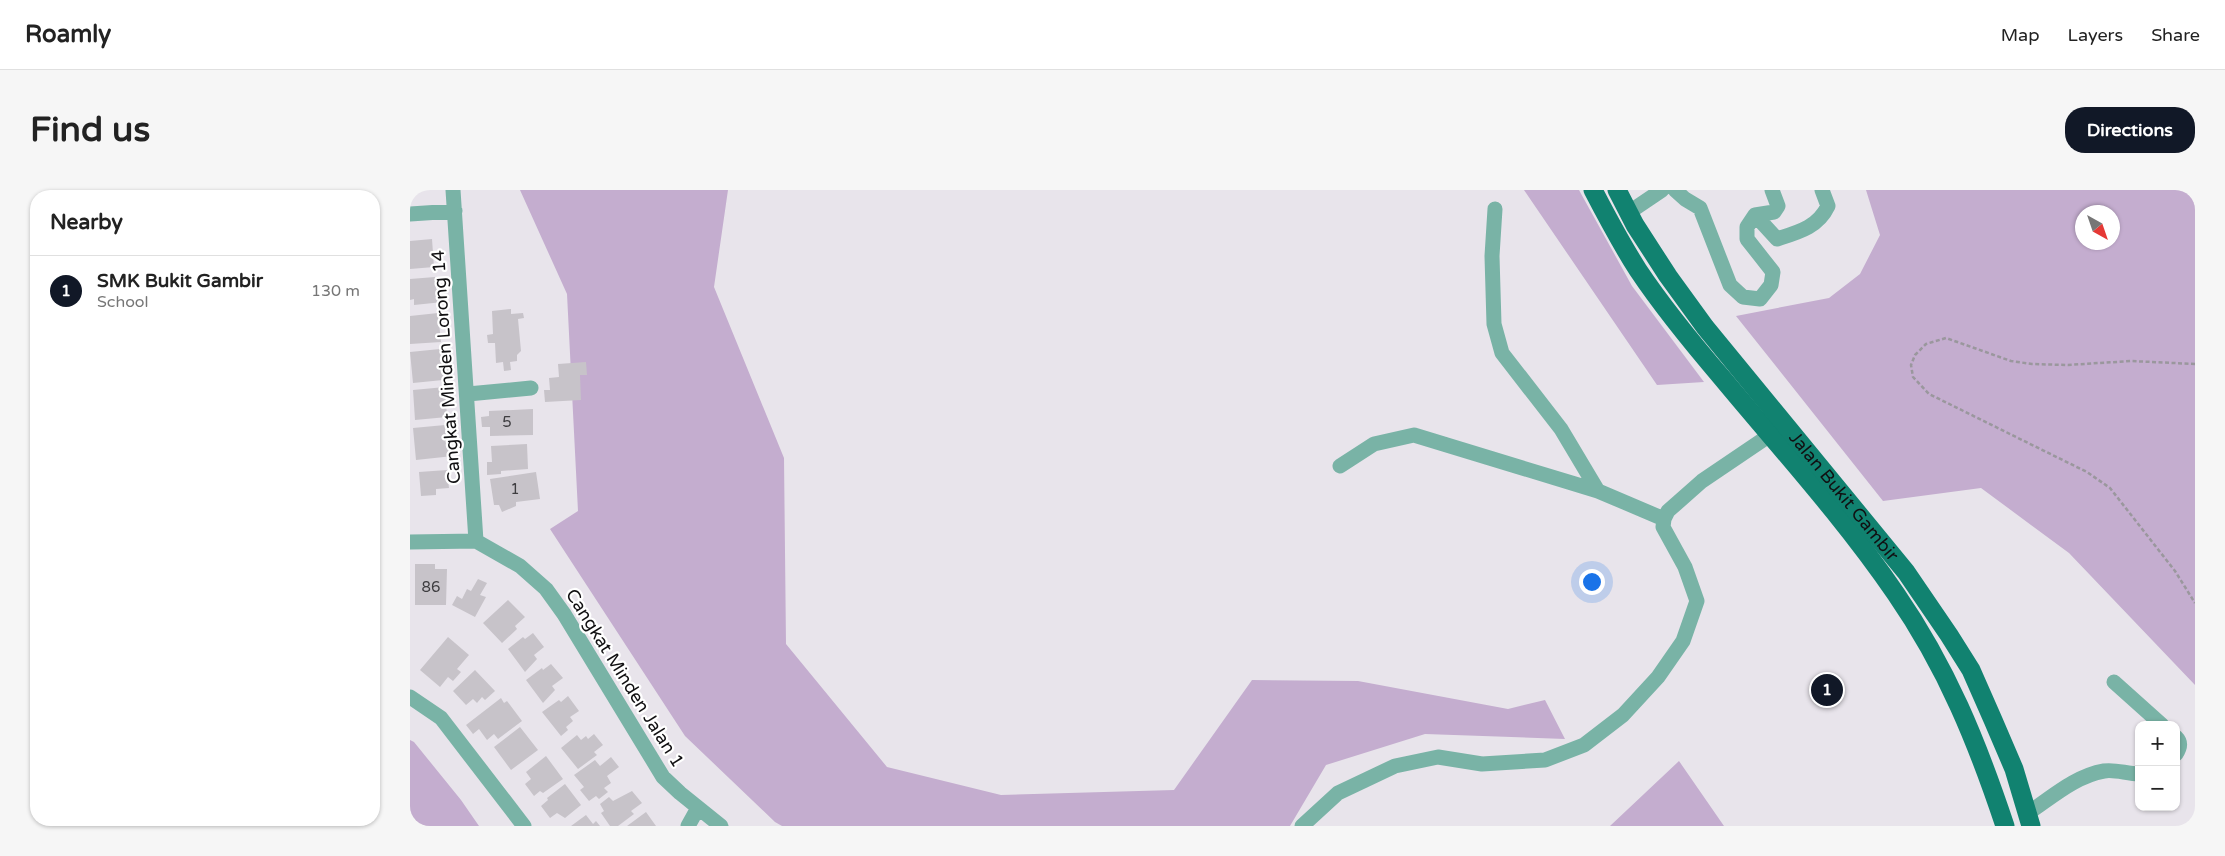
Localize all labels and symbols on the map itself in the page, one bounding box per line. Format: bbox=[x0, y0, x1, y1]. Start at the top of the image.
north arrow bbox=[2075, 205, 2120, 250]
street label: Cangkat Minden Lorong 14 bbox=[427, 249, 465, 485]
house number: 5 bbox=[502, 413, 512, 431]
street label: Jalan Bukit Gambir bbox=[1784, 427, 1903, 566]
house number: 1 bbox=[510, 480, 520, 498]
your location bbox=[1579, 569, 1605, 595]
house number: 86 bbox=[422, 578, 440, 596]
street label: Cangkat Minden Jalan 1 bbox=[561, 585, 689, 771]
pin: 1 bbox=[1811, 671, 1843, 709]

